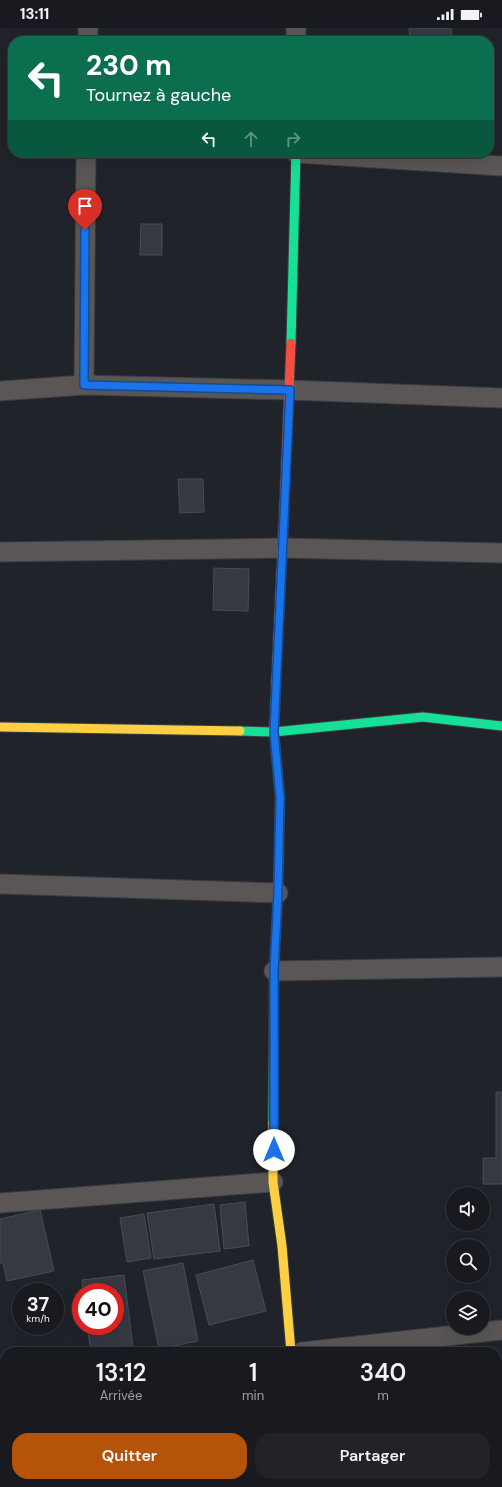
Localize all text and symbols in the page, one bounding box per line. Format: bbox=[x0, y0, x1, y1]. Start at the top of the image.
text: 13:11 bbox=[20, 4, 49, 24]
text: 230 m bbox=[86, 47, 172, 84]
icon: left bbox=[20, 52, 72, 104]
text: Tournez à gauche bbox=[86, 83, 231, 107]
icon: left bbox=[198, 128, 220, 150]
icon: ahead bbox=[240, 128, 262, 150]
icon: right bbox=[282, 128, 304, 150]
pin bbox=[68, 189, 102, 230]
icon: arrive bbox=[74, 195, 96, 217]
position arrow bbox=[253, 1129, 295, 1171]
map controls bbox=[446, 1187, 490, 1335]
button: sound bbox=[446, 1187, 490, 1231]
button: search bbox=[446, 1239, 490, 1283]
speed limit sign: 40 bbox=[72, 1283, 124, 1335]
text: 37 bbox=[27, 1291, 49, 1317]
button: layers bbox=[446, 1291, 490, 1335]
text: km/h bbox=[26, 1312, 50, 1325]
text: 13:12 bbox=[96, 1357, 146, 1388]
text: 1 bbox=[249, 1357, 257, 1388]
text: 340 bbox=[360, 1357, 406, 1388]
text: Arrivée bbox=[100, 1387, 142, 1404]
text: min bbox=[242, 1387, 264, 1404]
text: m bbox=[377, 1387, 389, 1404]
button: Quitter bbox=[12, 1433, 247, 1479]
button: Partager bbox=[255, 1433, 490, 1479]

